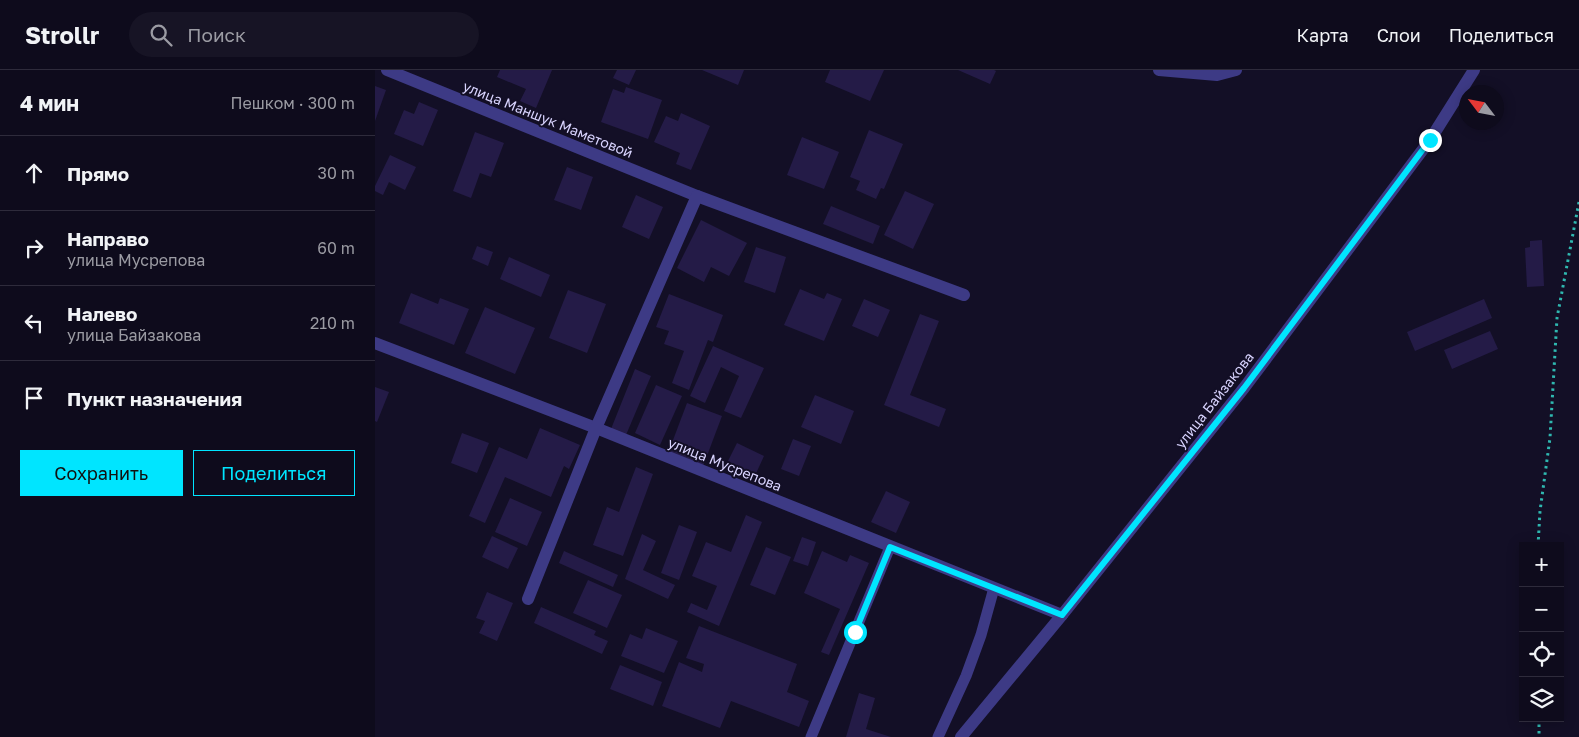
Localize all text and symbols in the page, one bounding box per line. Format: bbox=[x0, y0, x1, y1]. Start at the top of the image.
search box bbox=[129, 12, 479, 57]
text: Strollr bbox=[25, 20, 99, 49]
icon: search bbox=[147, 21, 175, 49]
text: Поиск bbox=[187, 23, 246, 46]
text: Карта bbox=[1297, 24, 1349, 46]
text: Слои bbox=[1377, 24, 1421, 46]
text: Поделиться bbox=[1449, 24, 1554, 46]
street label: улица Маншук Маметовой bbox=[461, 77, 635, 161]
north arrow bbox=[1459, 85, 1504, 130]
text: 4 мин bbox=[20, 90, 79, 116]
text: Пешком · 300 m bbox=[231, 93, 355, 113]
route end bbox=[1419, 129, 1442, 152]
icon: ahead bbox=[20, 159, 48, 187]
text: Прямо bbox=[67, 162, 129, 185]
text: 30 m bbox=[318, 163, 355, 183]
text: Направо bbox=[67, 227, 149, 250]
icon: right bbox=[20, 234, 48, 262]
text: 60 m bbox=[317, 238, 355, 258]
text: улица Мусрепова bbox=[67, 250, 205, 270]
text: Налево bbox=[67, 302, 137, 325]
icon: left bbox=[20, 309, 48, 337]
text: 210 m bbox=[310, 313, 355, 333]
text: улица Байзакова bbox=[67, 325, 201, 345]
street label: улица Байзакова bbox=[1171, 348, 1257, 452]
icon: arrive bbox=[20, 384, 48, 412]
text: Пункт назначения bbox=[67, 387, 242, 410]
street label: улица Мусрепова bbox=[666, 433, 784, 495]
button: Сохранить bbox=[20, 450, 183, 496]
button: Поделиться bbox=[193, 450, 355, 496]
map controls bbox=[1519, 542, 1564, 722]
button: + bbox=[1519, 542, 1564, 587]
button: − bbox=[1519, 587, 1564, 632]
route start bbox=[844, 621, 867, 644]
button: locate bbox=[1519, 632, 1564, 677]
button: layers bbox=[1519, 677, 1564, 722]

